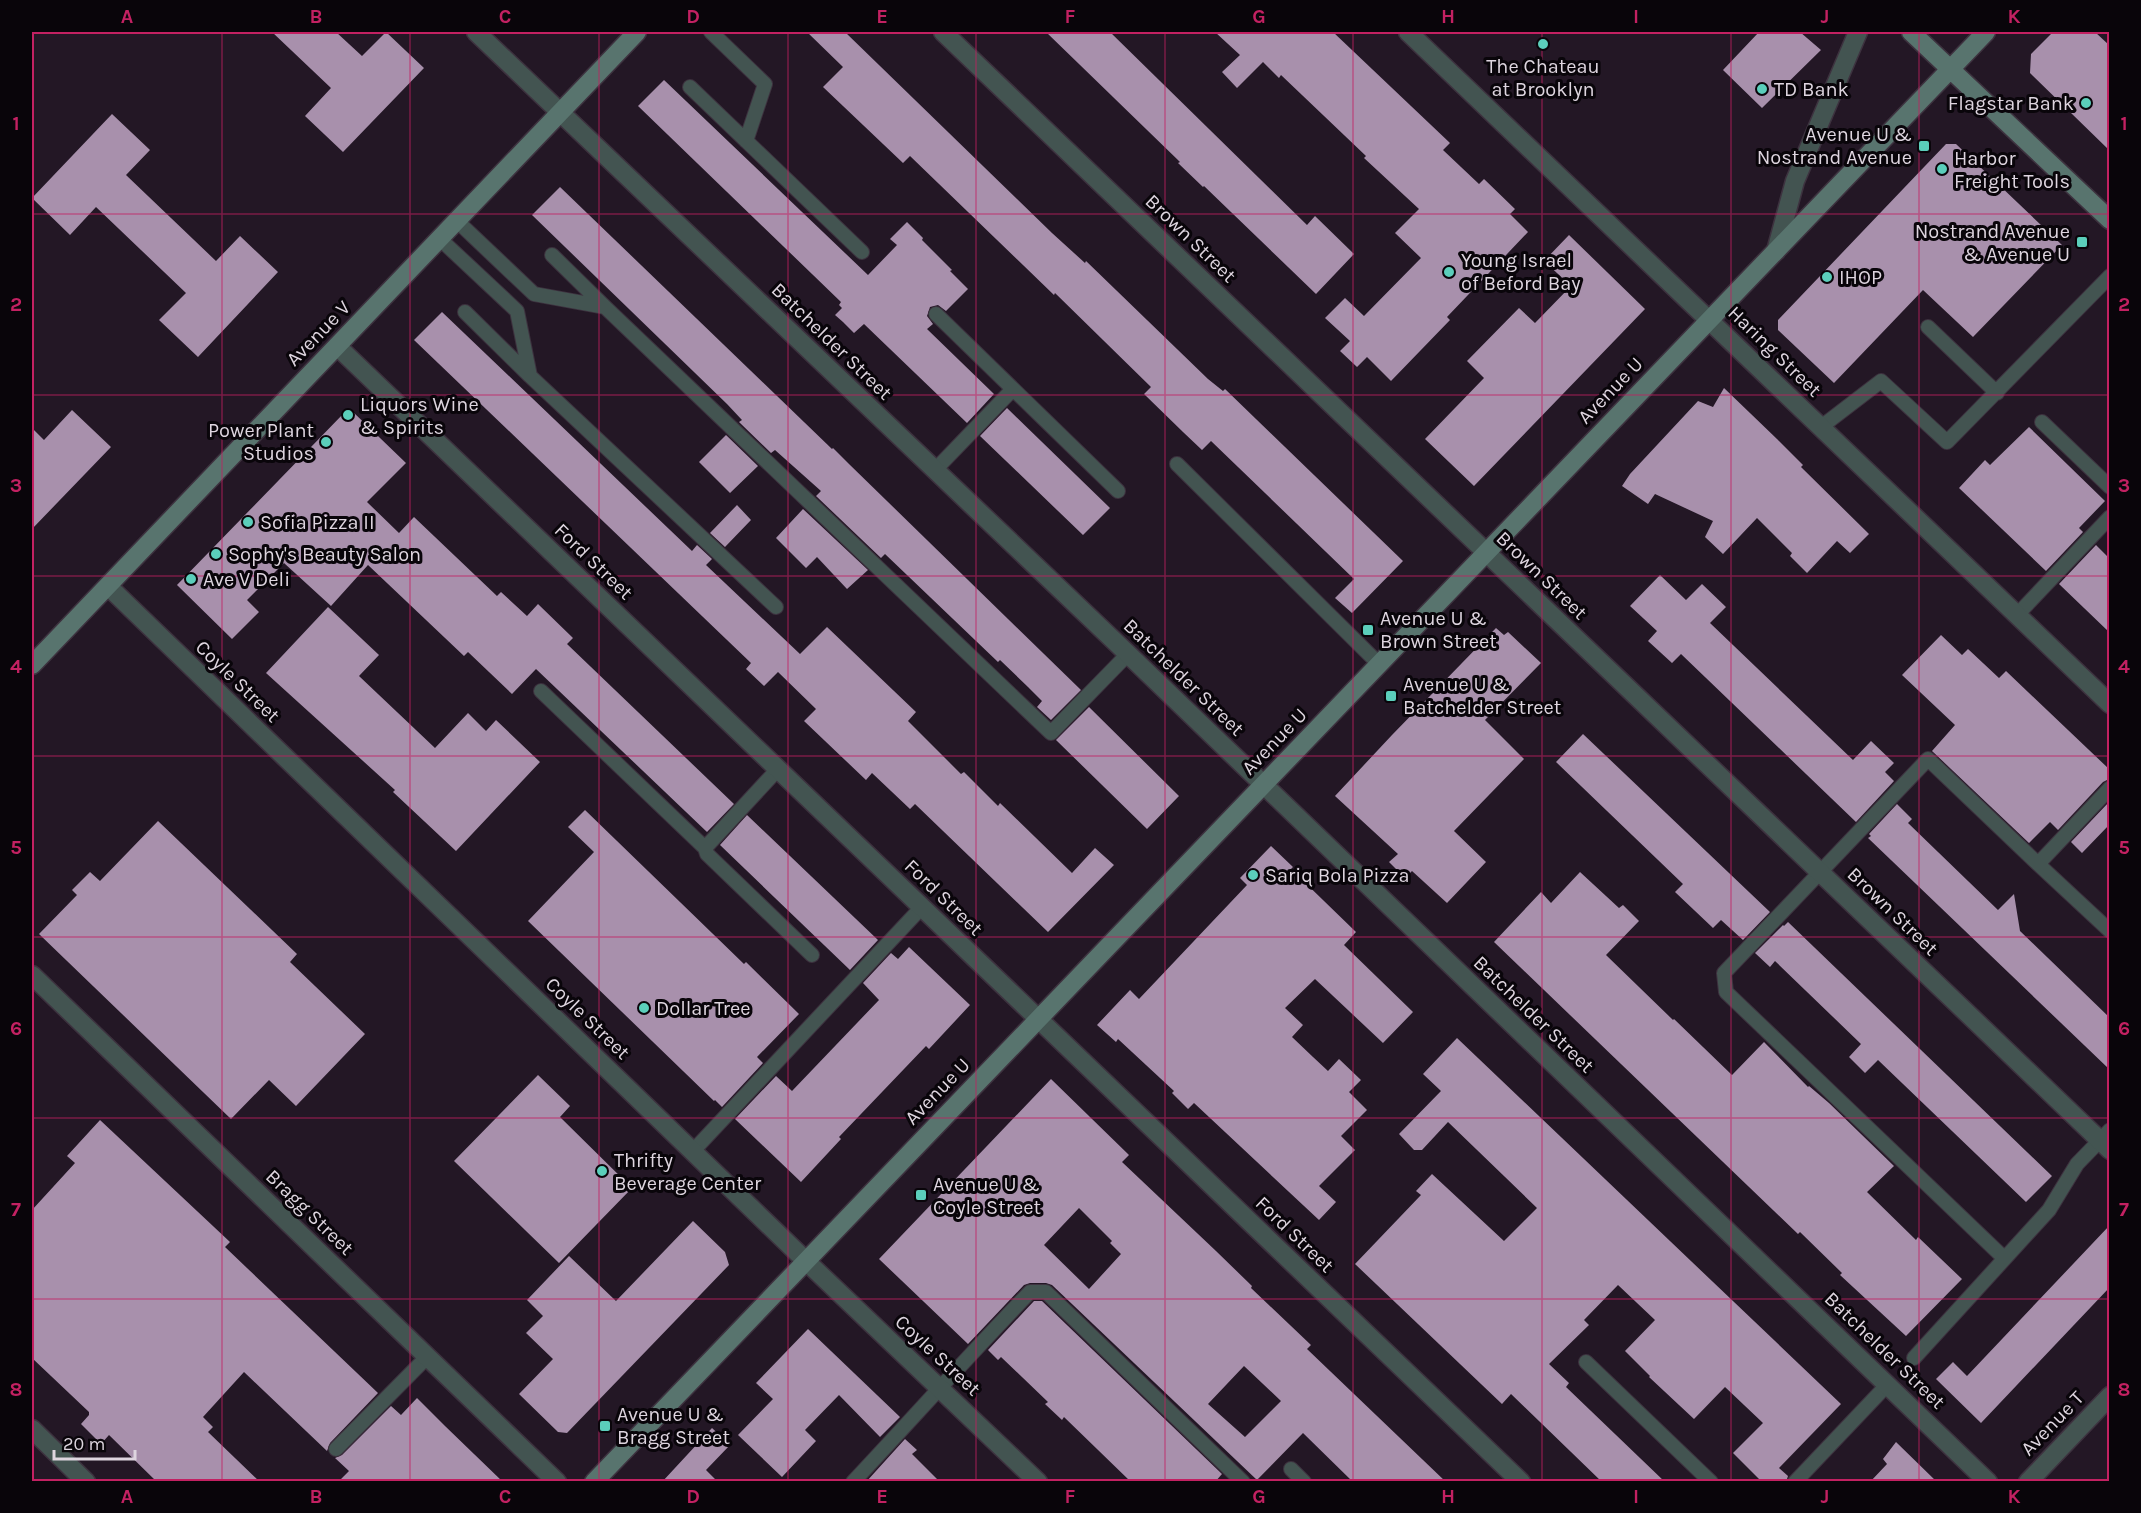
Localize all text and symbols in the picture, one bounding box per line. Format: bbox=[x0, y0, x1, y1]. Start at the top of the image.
text: A bbox=[121, 5, 134, 28]
text: B bbox=[310, 5, 322, 28]
text: C bbox=[499, 5, 511, 28]
text: D bbox=[686, 5, 700, 28]
text: E bbox=[876, 5, 888, 28]
text: F bbox=[1065, 5, 1076, 28]
text: G bbox=[1252, 5, 1266, 28]
text: H bbox=[1441, 5, 1455, 28]
text: I bbox=[1633, 5, 1639, 28]
text: J bbox=[1821, 5, 1829, 28]
text: K bbox=[2007, 5, 2021, 28]
marker: The Chateau at Brooklyn bbox=[1536, 37, 1550, 51]
place label: The Chateau at Brooklyn bbox=[1486, 55, 1600, 101]
place label: TD Bank bbox=[1774, 78, 1849, 101]
marker: TD Bank bbox=[1755, 82, 1769, 96]
place label: Flagstar Bank bbox=[1948, 92, 2074, 115]
marker: Flagstar Bank bbox=[2079, 96, 2093, 110]
text: 1 bbox=[12, 112, 20, 135]
text: 1 bbox=[2120, 112, 2128, 135]
place label: Avenue U & Nostrand Avenue bbox=[1757, 123, 1912, 169]
marker: Avenue U & Nostrand Avenue bbox=[1917, 139, 1931, 153]
place label: Harbor Freight Tools bbox=[1954, 147, 2070, 193]
marker: Harbor Freight Tools bbox=[1935, 162, 1949, 176]
street label: Brown Street bbox=[1141, 190, 1241, 288]
place label: Nostrand Avenue & Avenue U bbox=[1915, 220, 2070, 266]
marker: Nostrand Avenue & Avenue U bbox=[2075, 235, 2089, 249]
place label: Young Israel of Beford Bay bbox=[1461, 249, 1581, 295]
marker: Young Israel of Beford Bay bbox=[1442, 265, 1456, 279]
place label: IHOP bbox=[1839, 266, 1882, 289]
marker: IHOP bbox=[1820, 270, 1834, 284]
street label: Batchelder Street bbox=[767, 278, 897, 405]
text: 2 bbox=[10, 293, 22, 316]
text: 2 bbox=[2118, 293, 2130, 316]
street label: Avenue V bbox=[282, 296, 355, 371]
street label: Haring Street bbox=[1723, 301, 1826, 402]
street label: Avenue U bbox=[1573, 352, 1648, 428]
place label: Liquors Wine & Spirits bbox=[360, 393, 479, 439]
marker: Liquors Wine & Spirits bbox=[341, 408, 355, 422]
place label: Power Plant Studios bbox=[208, 419, 314, 465]
marker: Power Plant Studios bbox=[319, 435, 333, 449]
text: 3 bbox=[10, 474, 22, 497]
text: 3 bbox=[2118, 474, 2130, 497]
place label: Sofia Pizza II bbox=[260, 511, 375, 534]
marker: Sofia Pizza II bbox=[241, 515, 255, 529]
street label: Ford Street bbox=[550, 518, 638, 605]
street label: Brown Street bbox=[1492, 527, 1592, 625]
place label: Sophy's Beauty Salon bbox=[228, 543, 421, 566]
marker: Sophy's Beauty Salon bbox=[209, 547, 223, 561]
place label: Ave V Deli bbox=[203, 568, 290, 591]
marker: Ave V Deli bbox=[184, 572, 198, 586]
place label: Avenue U & Brown Street bbox=[1380, 607, 1497, 653]
street label: Batchelder Street bbox=[1119, 614, 1249, 741]
marker: Avenue U & Brown Street bbox=[1361, 623, 1375, 637]
street label: Coyle Street bbox=[191, 636, 285, 727]
text: 4 bbox=[10, 655, 22, 678]
text: 4 bbox=[2118, 655, 2130, 678]
place label: Avenue U & Batchelder Street bbox=[1403, 673, 1562, 719]
marker: Avenue U & Batchelder Street bbox=[1384, 689, 1398, 703]
street label: Avenue U bbox=[1237, 703, 1312, 779]
text: 5 bbox=[10, 836, 22, 859]
text: 5 bbox=[2118, 836, 2130, 859]
street label: Ford Street bbox=[900, 854, 988, 941]
street label: Brown Street bbox=[1843, 863, 1943, 961]
place label: Sariq Bola Pizza bbox=[1265, 864, 1409, 887]
marker: Sariq Bola Pizza bbox=[1246, 868, 1260, 882]
street label: Batchelder Street bbox=[1469, 951, 1599, 1078]
street label: Coyle Street bbox=[541, 973, 635, 1064]
place label: Dollar Tree bbox=[656, 997, 751, 1020]
marker: Dollar Tree bbox=[637, 1001, 651, 1015]
text: 6 bbox=[10, 1017, 22, 1040]
text: 6 bbox=[2118, 1017, 2130, 1040]
street label: Avenue U bbox=[900, 1053, 975, 1129]
place label: Thrifty Beverage Center bbox=[614, 1149, 762, 1195]
marker: Thrifty Beverage Center bbox=[595, 1164, 609, 1178]
street label: Bragg Street bbox=[261, 1165, 359, 1260]
place label: Avenue U & Coyle Street bbox=[933, 1173, 1041, 1219]
marker: Avenue U & Coyle Street bbox=[914, 1188, 928, 1202]
street label: Ford Street bbox=[1251, 1191, 1339, 1278]
text: 7 bbox=[11, 1198, 21, 1221]
text: 7 bbox=[2119, 1198, 2129, 1221]
street label: Batchelder Street bbox=[1820, 1287, 1950, 1414]
street label: Coyle Street bbox=[890, 1310, 985, 1401]
text: 8 bbox=[10, 1378, 22, 1401]
text: 8 bbox=[2118, 1378, 2130, 1401]
street label: Avenue T bbox=[2016, 1386, 2089, 1460]
place label: Avenue U & Bragg Street bbox=[617, 1403, 730, 1449]
marker: Avenue U & Bragg Street bbox=[598, 1419, 612, 1433]
scale bar bbox=[54, 1423, 135, 1461]
text: 20 m bbox=[63, 1433, 105, 1455]
text: A bbox=[121, 1485, 134, 1508]
text: B bbox=[310, 1485, 322, 1508]
text: C bbox=[499, 1485, 511, 1508]
text: D bbox=[686, 1485, 700, 1508]
text: E bbox=[876, 1485, 888, 1508]
text: F bbox=[1065, 1485, 1076, 1508]
text: G bbox=[1252, 1485, 1266, 1508]
text: H bbox=[1441, 1485, 1455, 1508]
text: I bbox=[1633, 1485, 1639, 1508]
text: J bbox=[1821, 1485, 1829, 1508]
text: K bbox=[2007, 1485, 2021, 1508]

